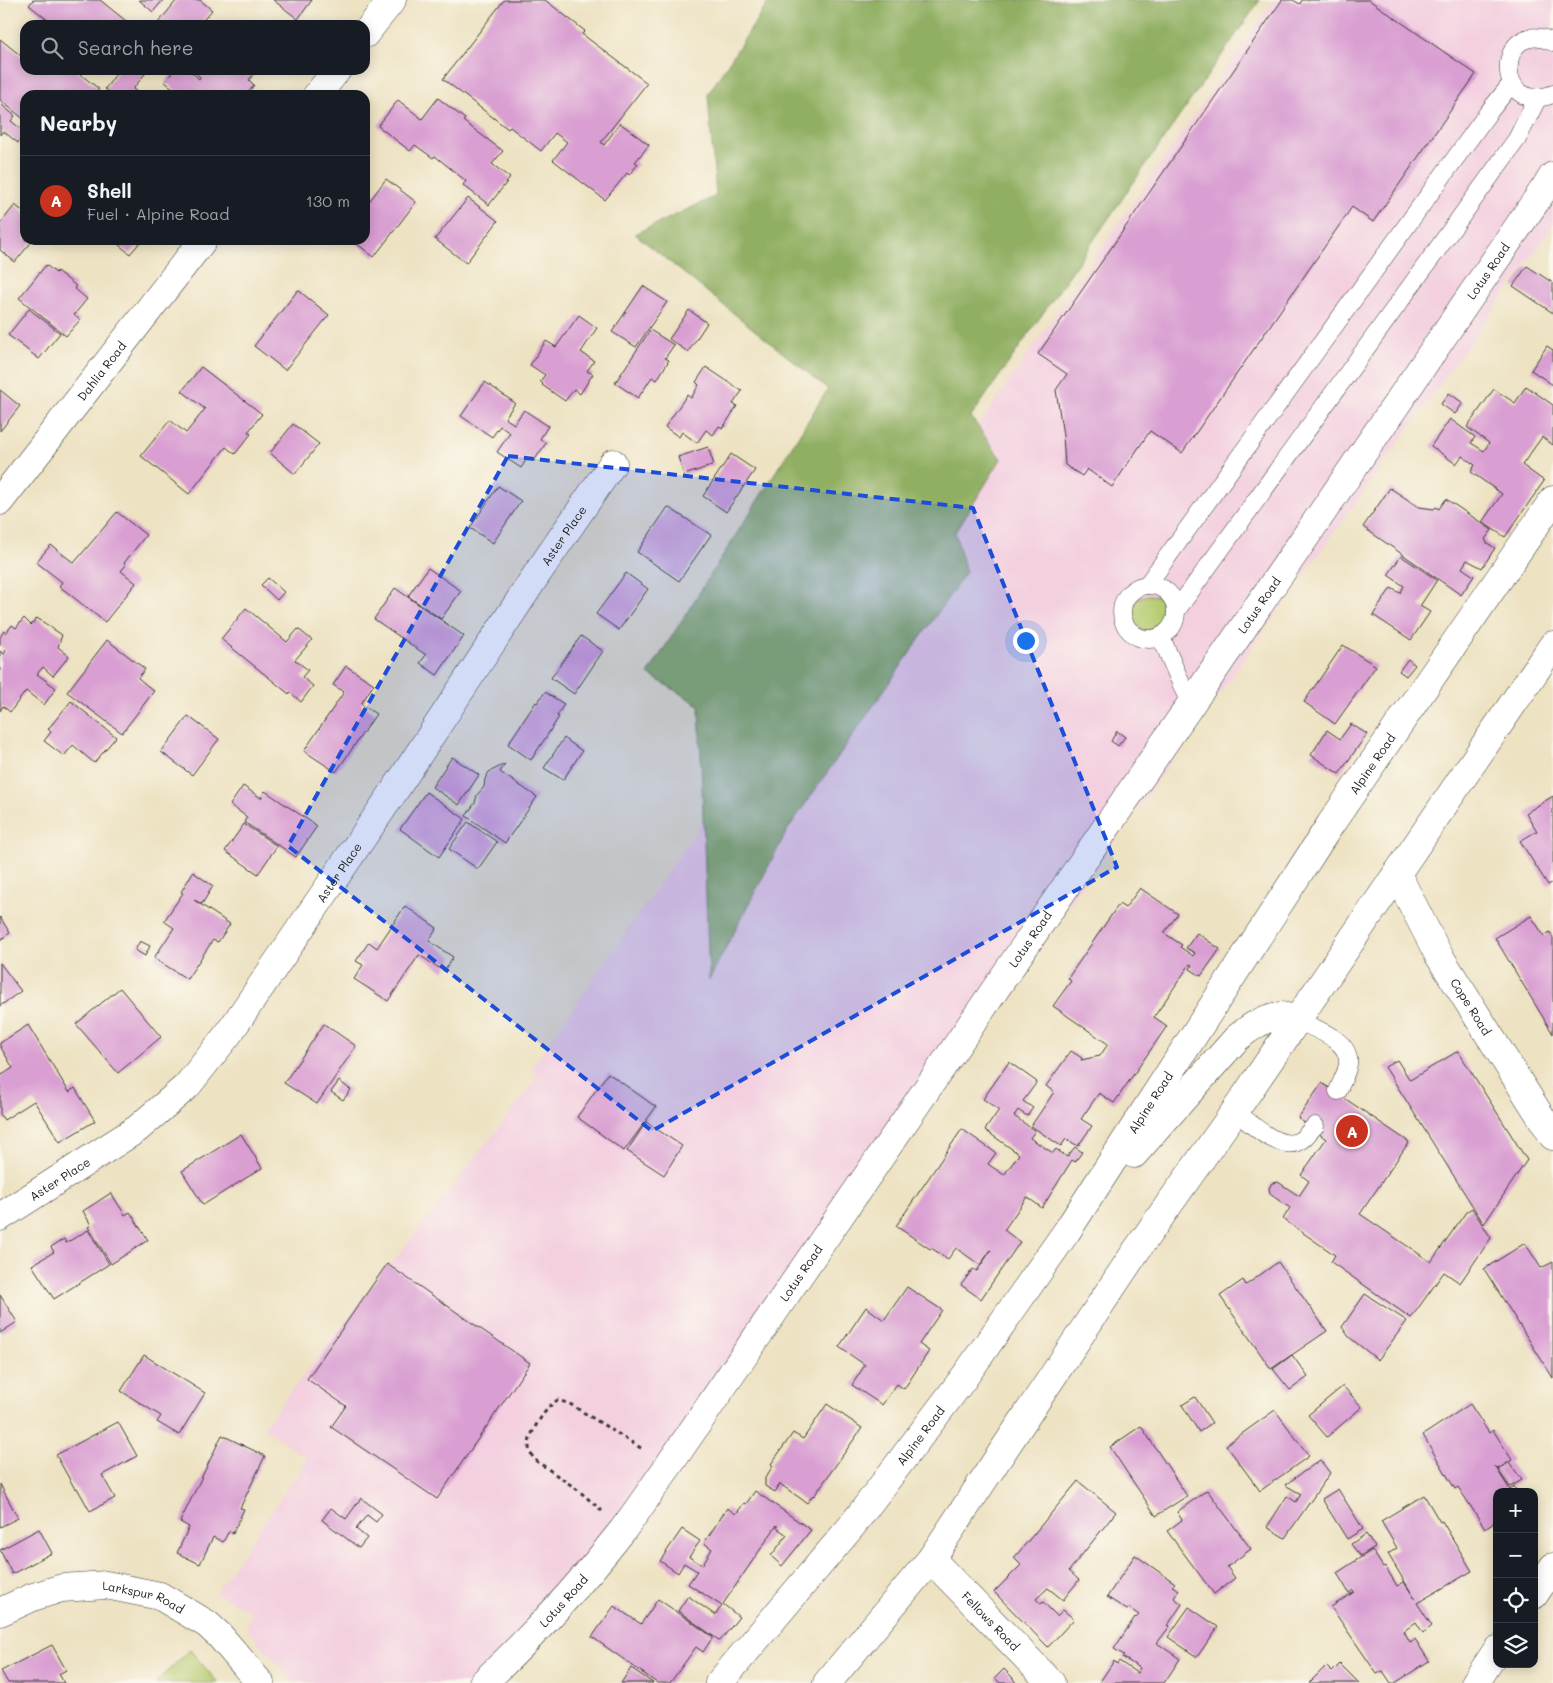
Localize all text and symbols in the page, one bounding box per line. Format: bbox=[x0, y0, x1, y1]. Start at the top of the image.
search box bbox=[20, 20, 370, 75]
icon: search bbox=[38, 34, 66, 62]
text: Search here bbox=[78, 35, 194, 60]
text: Nearby bbox=[40, 109, 117, 136]
text: Shell bbox=[87, 178, 132, 203]
text: A bbox=[50, 190, 62, 211]
text: 130 m bbox=[306, 190, 350, 211]
text: Fuel · Alpine Road bbox=[87, 203, 229, 224]
street label: Lotus Road bbox=[1463, 239, 1513, 302]
street label: Dahlia Road bbox=[73, 338, 129, 403]
street label: Aster Place bbox=[537, 502, 590, 568]
street label: Lotus Road bbox=[1234, 573, 1284, 636]
your location bbox=[1013, 628, 1039, 654]
street label: Alpine Road bbox=[1346, 730, 1399, 797]
street label: Aster Place bbox=[313, 839, 365, 905]
street label: Lotus Road bbox=[1005, 907, 1055, 970]
street label: Cope Road bbox=[1447, 975, 1495, 1038]
street label: Alpine Road bbox=[1124, 1068, 1176, 1136]
pin: A bbox=[1336, 1112, 1368, 1150]
street label: Aster Place bbox=[26, 1153, 93, 1204]
street label: Lotus Road bbox=[776, 1241, 826, 1304]
street label: Alpine Road bbox=[893, 1402, 948, 1468]
map controls bbox=[1493, 1488, 1538, 1668]
button: + bbox=[1493, 1488, 1538, 1533]
button: − bbox=[1493, 1533, 1538, 1578]
street label: Lotus Road bbox=[536, 1571, 591, 1630]
street label: Larkspur Road bbox=[102, 1577, 188, 1617]
button: locate bbox=[1493, 1578, 1538, 1623]
street label: Fellows Road bbox=[959, 1588, 1023, 1654]
button: layers bbox=[1493, 1623, 1538, 1668]

